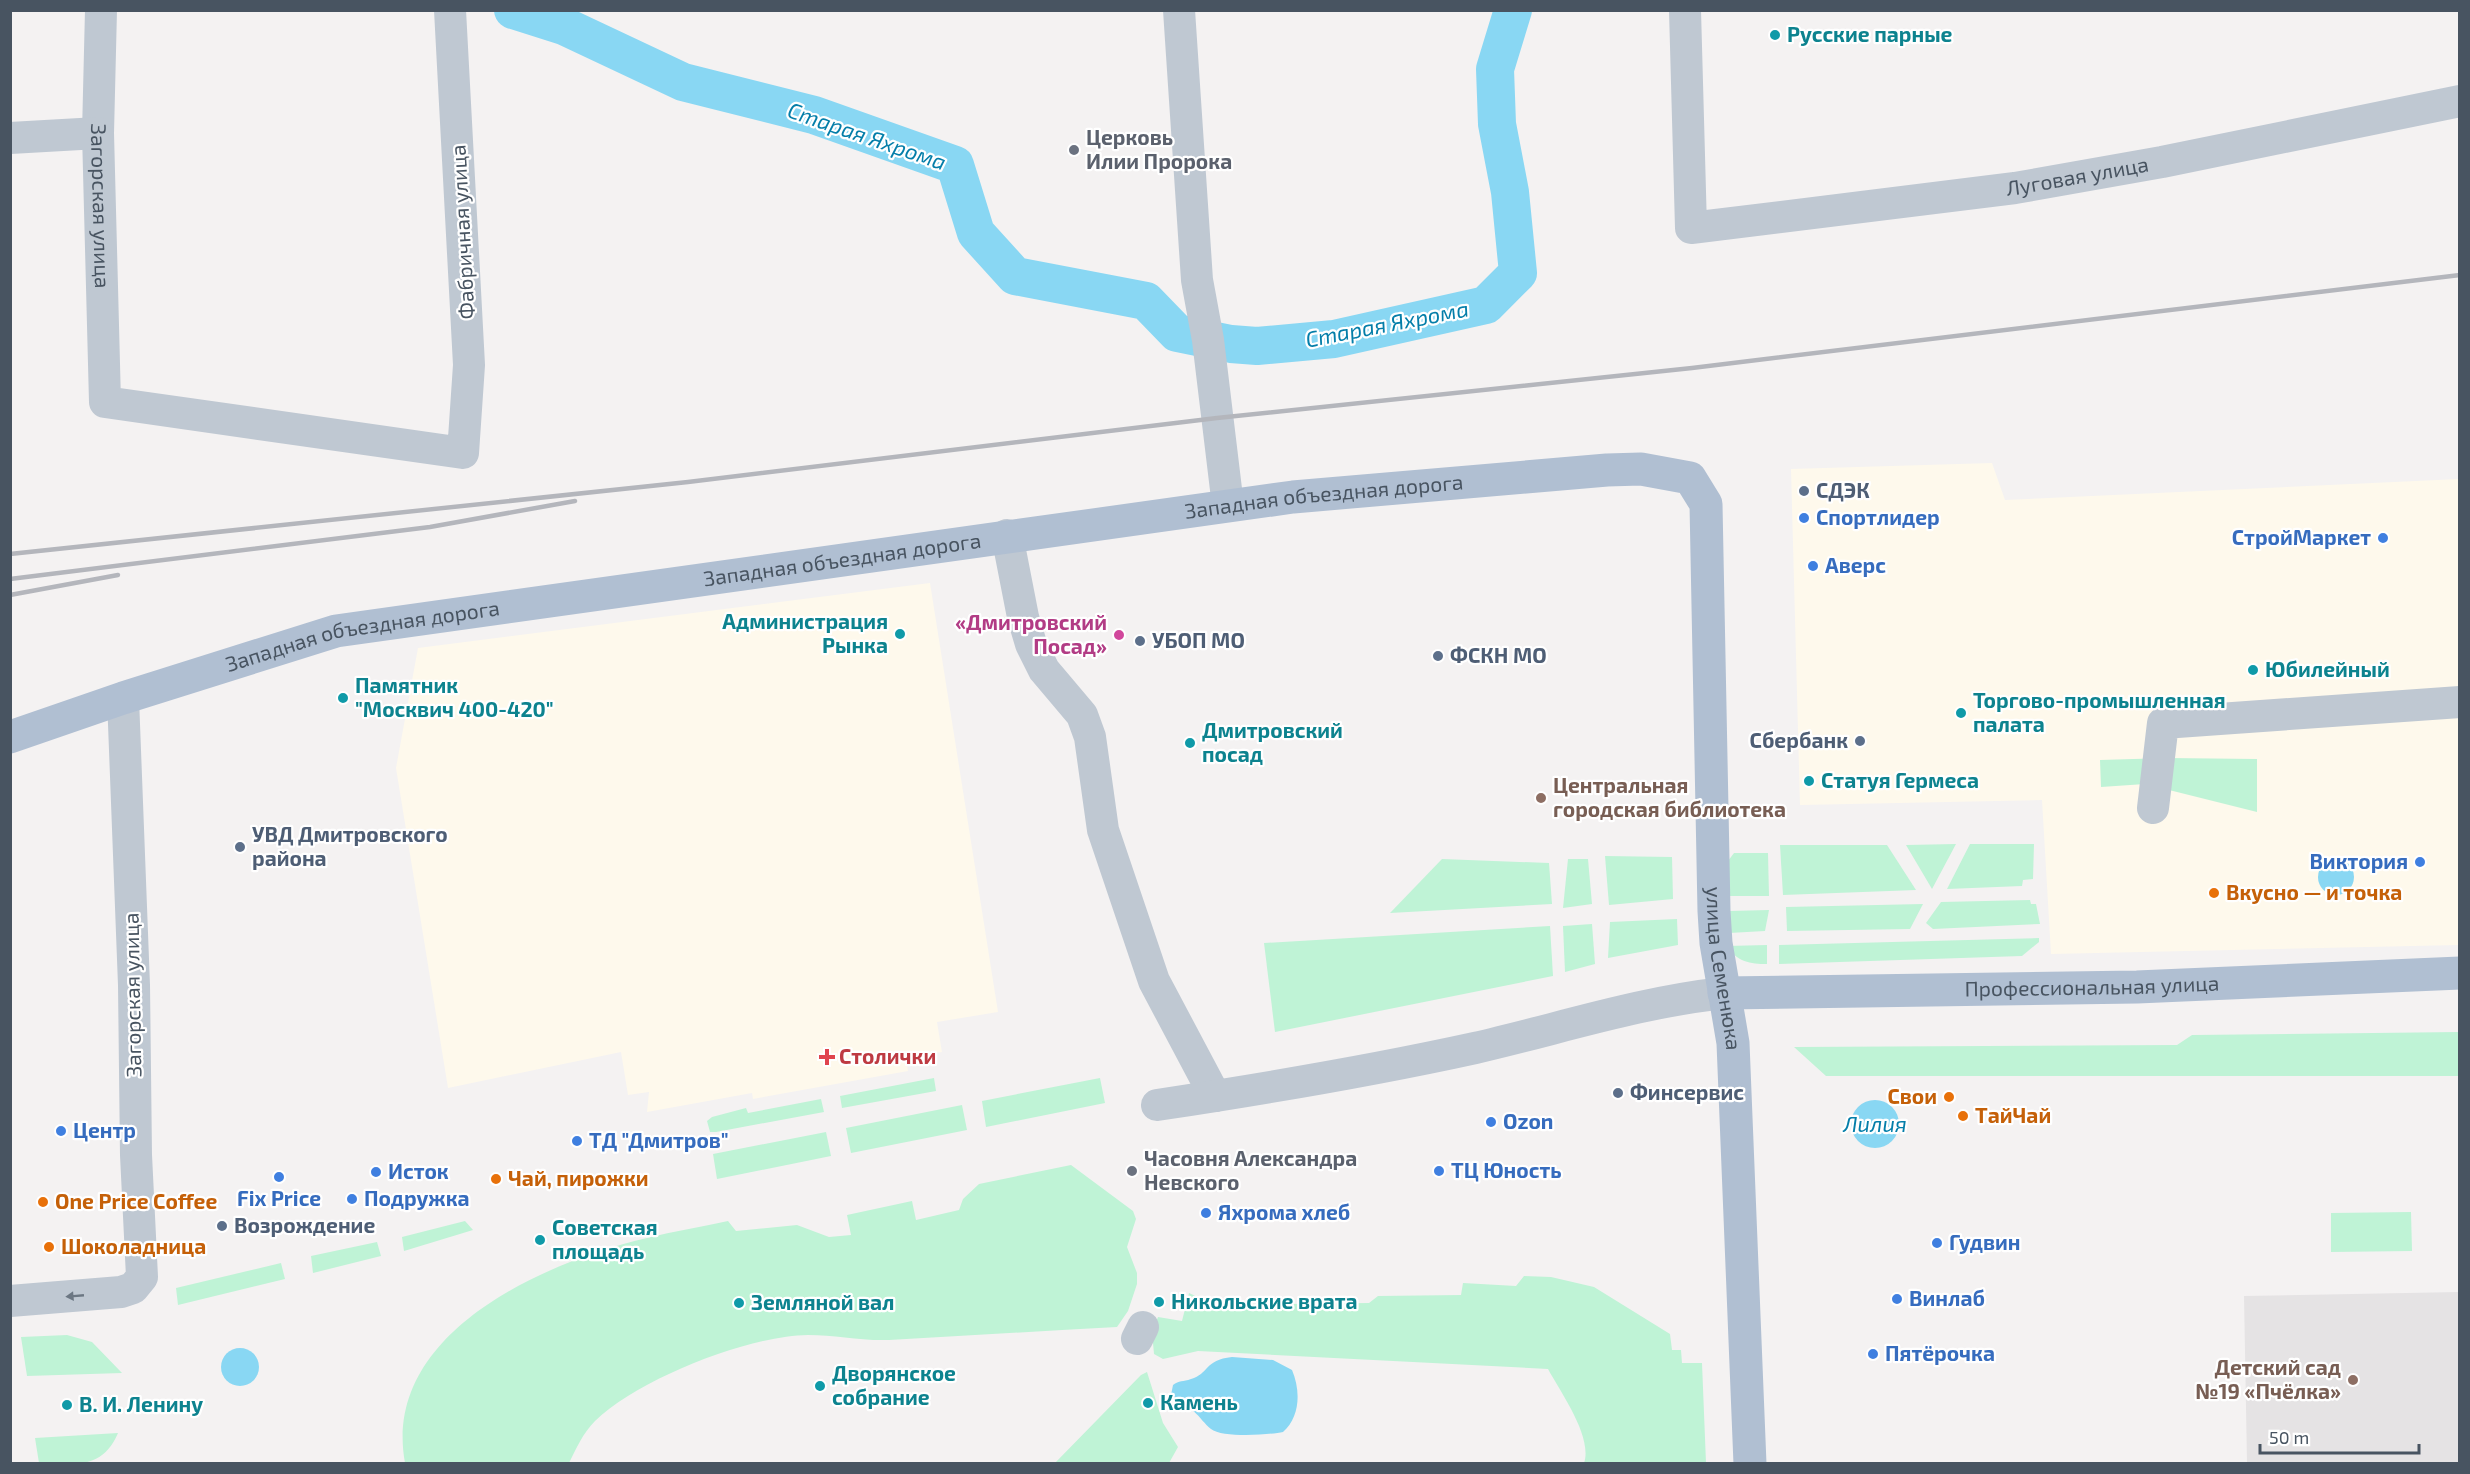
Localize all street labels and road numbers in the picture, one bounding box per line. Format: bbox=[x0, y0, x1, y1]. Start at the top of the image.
street label: Загорская улица bbox=[87, 123, 116, 289]
street label: Фабричная улица bbox=[444, 144, 480, 320]
street label: Луговая улица bbox=[2005, 151, 2150, 200]
street label: Западная объездная дорога bbox=[1183, 468, 1464, 523]
street label: Западная объездная дорога bbox=[702, 527, 982, 590]
street label: Западная объездная дорога bbox=[222, 594, 501, 676]
street label: улица Семенюка bbox=[1702, 886, 1747, 1051]
street label: Загорская улица bbox=[118, 912, 146, 1078]
street label: Профессиональная улица bbox=[1964, 969, 2220, 1001]

